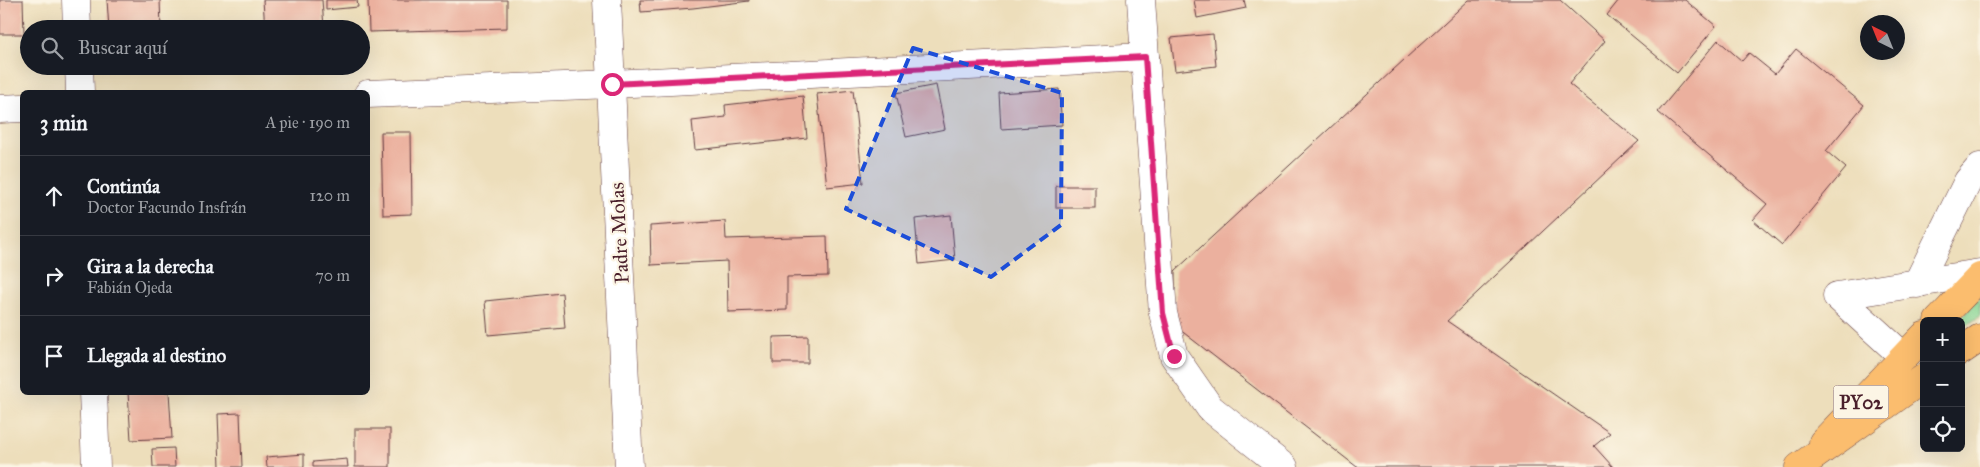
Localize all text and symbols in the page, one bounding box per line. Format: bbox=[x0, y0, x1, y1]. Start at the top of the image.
north arrow bbox=[1860, 15, 1905, 60]
search box bbox=[20, 20, 370, 75]
icon: search bbox=[38, 34, 66, 62]
text: Buscar aquí bbox=[78, 36, 167, 59]
route start bbox=[601, 73, 624, 96]
text: 3 min bbox=[40, 110, 88, 136]
text: A pie · 190 m bbox=[265, 113, 350, 132]
text: Continúa bbox=[87, 175, 160, 198]
icon: ahead bbox=[40, 182, 68, 210]
street label: Padre Molas bbox=[604, 182, 634, 284]
text: 120 m bbox=[310, 186, 350, 205]
text: Doctor Facundo Insfrán bbox=[87, 198, 246, 217]
text: Gira a la derecha bbox=[87, 255, 214, 278]
icon: right bbox=[40, 262, 68, 290]
text: 70 m bbox=[315, 266, 350, 285]
text: Fabián Ojeda bbox=[87, 278, 172, 297]
map controls bbox=[1920, 317, 1965, 452]
button: + bbox=[1920, 317, 1965, 362]
icon: arrive bbox=[40, 342, 68, 370]
text: Llegada al destino bbox=[87, 344, 226, 367]
route end bbox=[1163, 345, 1186, 368]
button: − bbox=[1920, 362, 1965, 407]
road number: PY02 bbox=[1834, 386, 1888, 418]
button: locate bbox=[1920, 407, 1965, 452]

